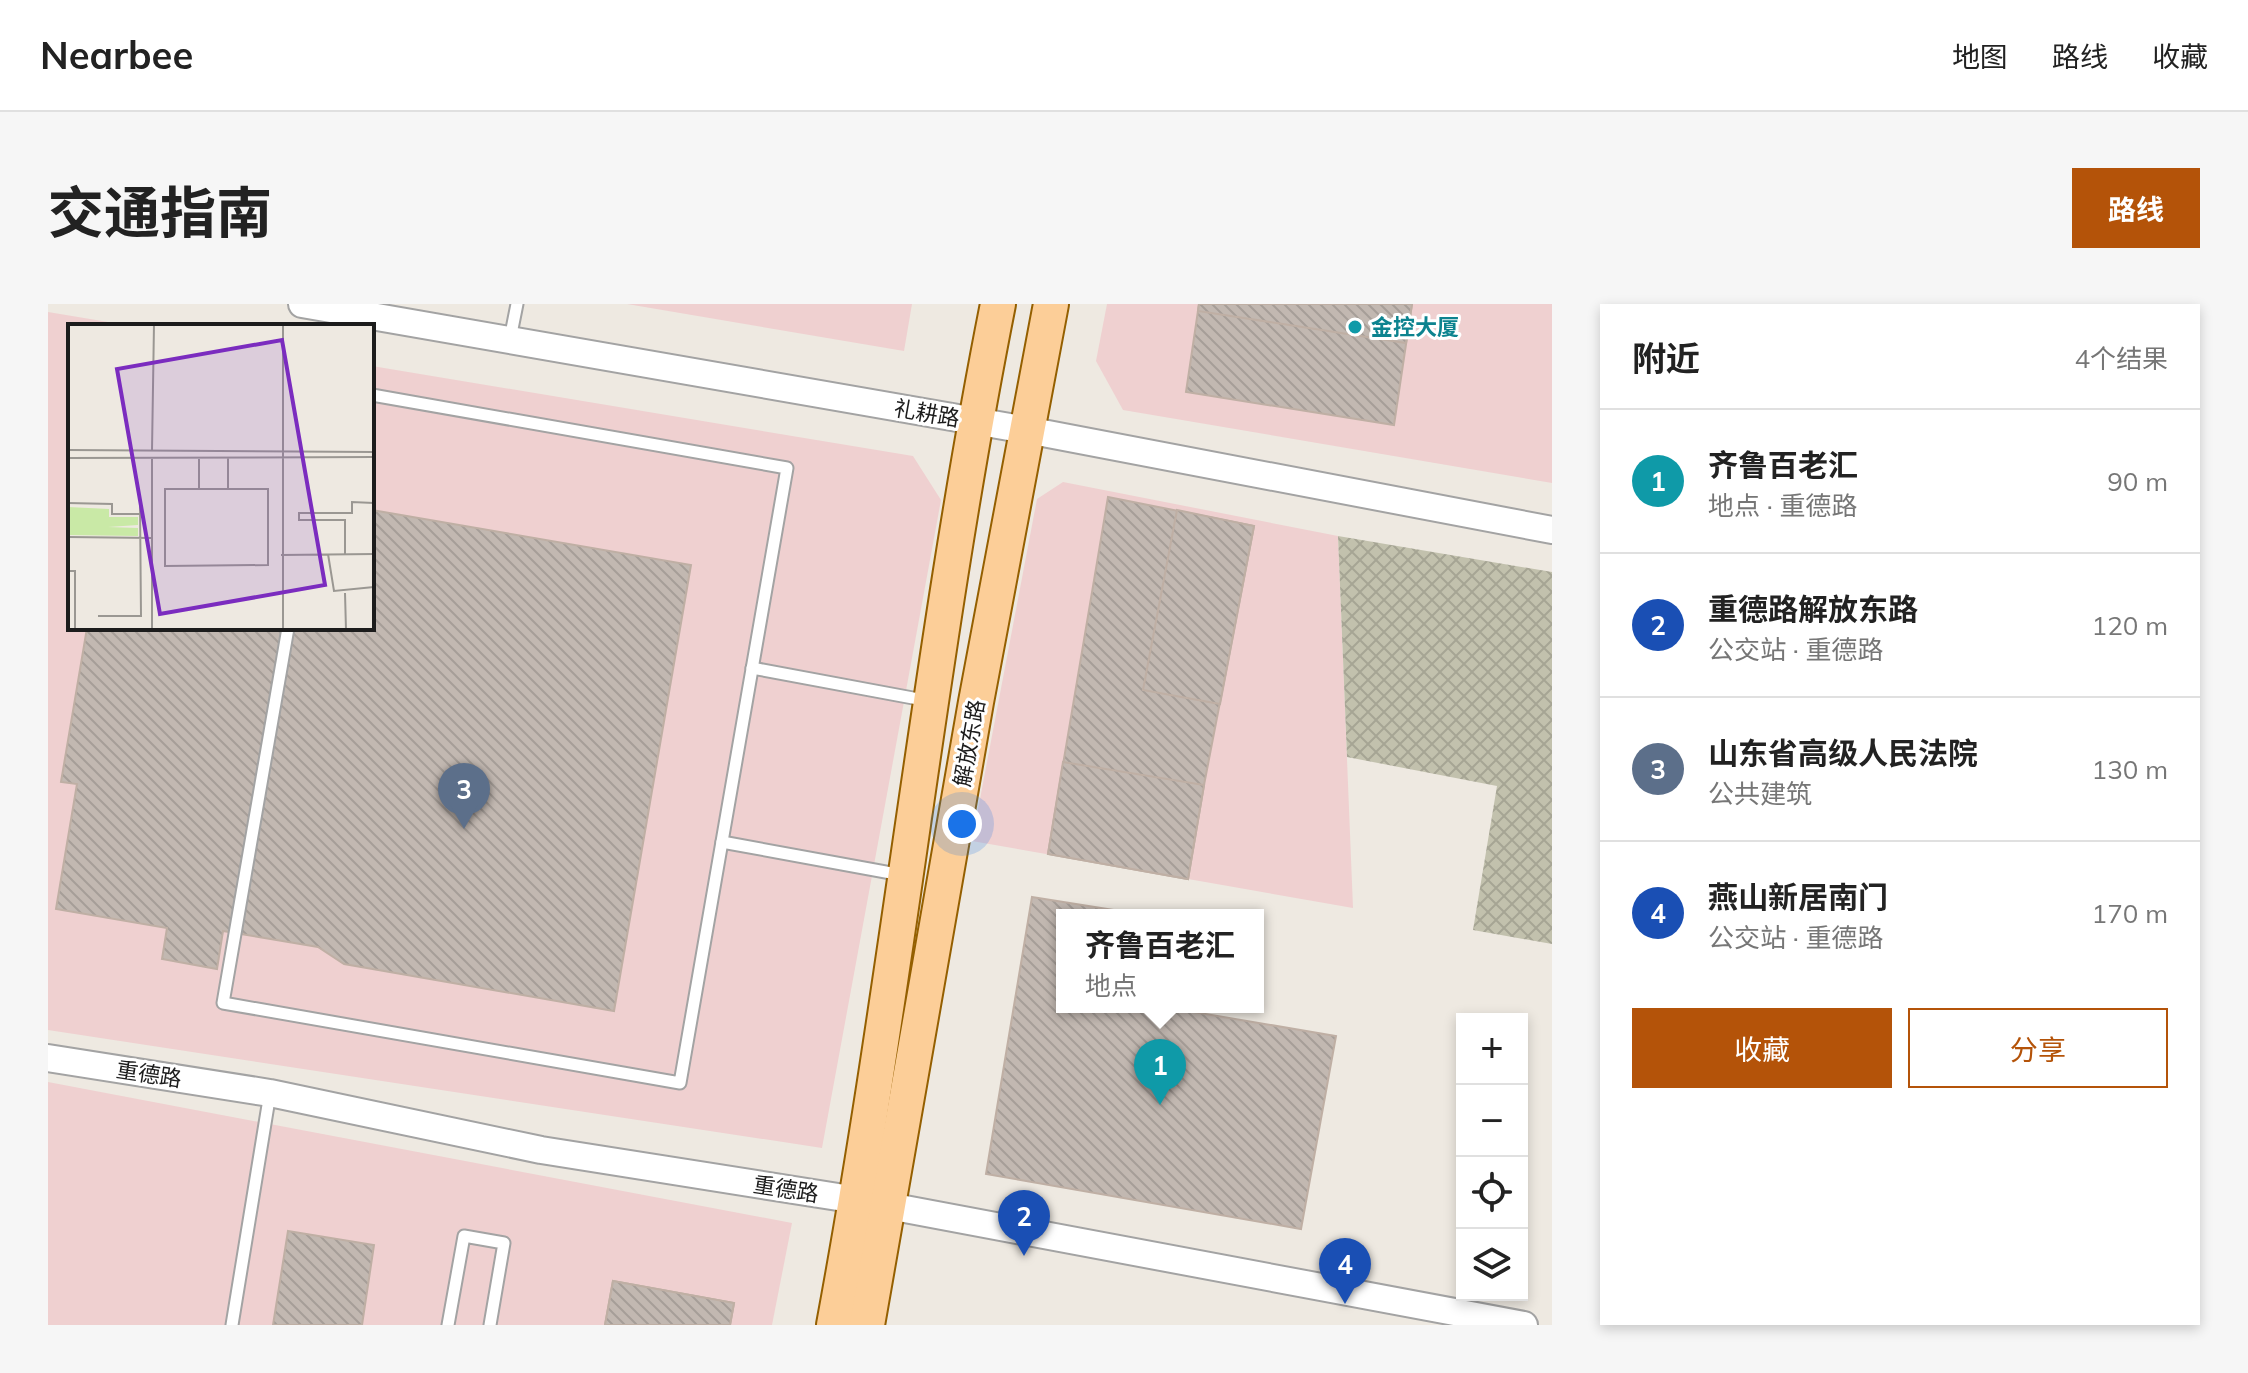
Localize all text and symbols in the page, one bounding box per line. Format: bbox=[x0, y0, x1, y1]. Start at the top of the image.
text: Nearbee bbox=[40, 31, 193, 79]
text: 地图 bbox=[1952, 39, 2008, 74]
text: 路线 bbox=[2052, 39, 2108, 74]
text: 收藏 bbox=[2152, 39, 2208, 74]
button: 路线 bbox=[2072, 168, 2200, 248]
text: 交通指南 bbox=[48, 177, 272, 247]
place label: 金控大厦 bbox=[1371, 313, 1459, 341]
marker: 金控大厦 bbox=[1346, 318, 1364, 336]
inset map bbox=[68, 324, 374, 630]
text: 附近 bbox=[1632, 337, 1700, 380]
text: 4个结果 bbox=[2074, 342, 2168, 375]
street label: 礼耕路 bbox=[892, 393, 962, 433]
text: 齐鲁百老汇 bbox=[1708, 446, 1858, 484]
text: 1 bbox=[1650, 465, 1666, 498]
text: 90 m bbox=[2107, 465, 2168, 498]
text: 地点 · 重德路 bbox=[1708, 489, 1858, 522]
text: 重德路解放东路 bbox=[1708, 590, 1918, 628]
text: 2 bbox=[1650, 609, 1666, 642]
text: 120 m bbox=[2092, 609, 2168, 642]
text: 公交站 · 重德路 bbox=[1708, 633, 1884, 666]
street label: 解放东路 bbox=[948, 697, 990, 789]
text: 山东省高级人民法院 bbox=[1708, 734, 1978, 772]
text: 3 bbox=[1650, 753, 1666, 786]
text: 130 m bbox=[2092, 753, 2168, 786]
pin: 3 bbox=[438, 763, 490, 829]
text: 公共建筑 bbox=[1708, 777, 1812, 810]
your location bbox=[942, 804, 982, 844]
text: 燕山新居南门 bbox=[1708, 878, 1888, 916]
text: 4 bbox=[1650, 897, 1666, 930]
text: 170 m bbox=[2092, 897, 2168, 930]
popup bbox=[1056, 909, 1264, 1013]
text: 公交站 · 重德路 bbox=[1708, 921, 1884, 954]
text: 齐鲁百老汇 bbox=[1085, 926, 1235, 964]
text: 地点 bbox=[1085, 969, 1137, 1002]
button: 收藏 bbox=[1632, 1008, 1892, 1088]
button: 分享 bbox=[1908, 1008, 2168, 1088]
map controls bbox=[1456, 1013, 1528, 1301]
button: + bbox=[1456, 1013, 1528, 1085]
pin: 1 bbox=[1134, 1039, 1186, 1105]
street label: 重德路 bbox=[114, 1055, 184, 1093]
button: − bbox=[1456, 1085, 1528, 1157]
button: locate bbox=[1456, 1157, 1528, 1229]
street label: 重德路 bbox=[751, 1170, 821, 1208]
pin: 2 bbox=[998, 1190, 1050, 1256]
button: layers bbox=[1456, 1229, 1528, 1301]
pin: 4 bbox=[1319, 1238, 1371, 1304]

